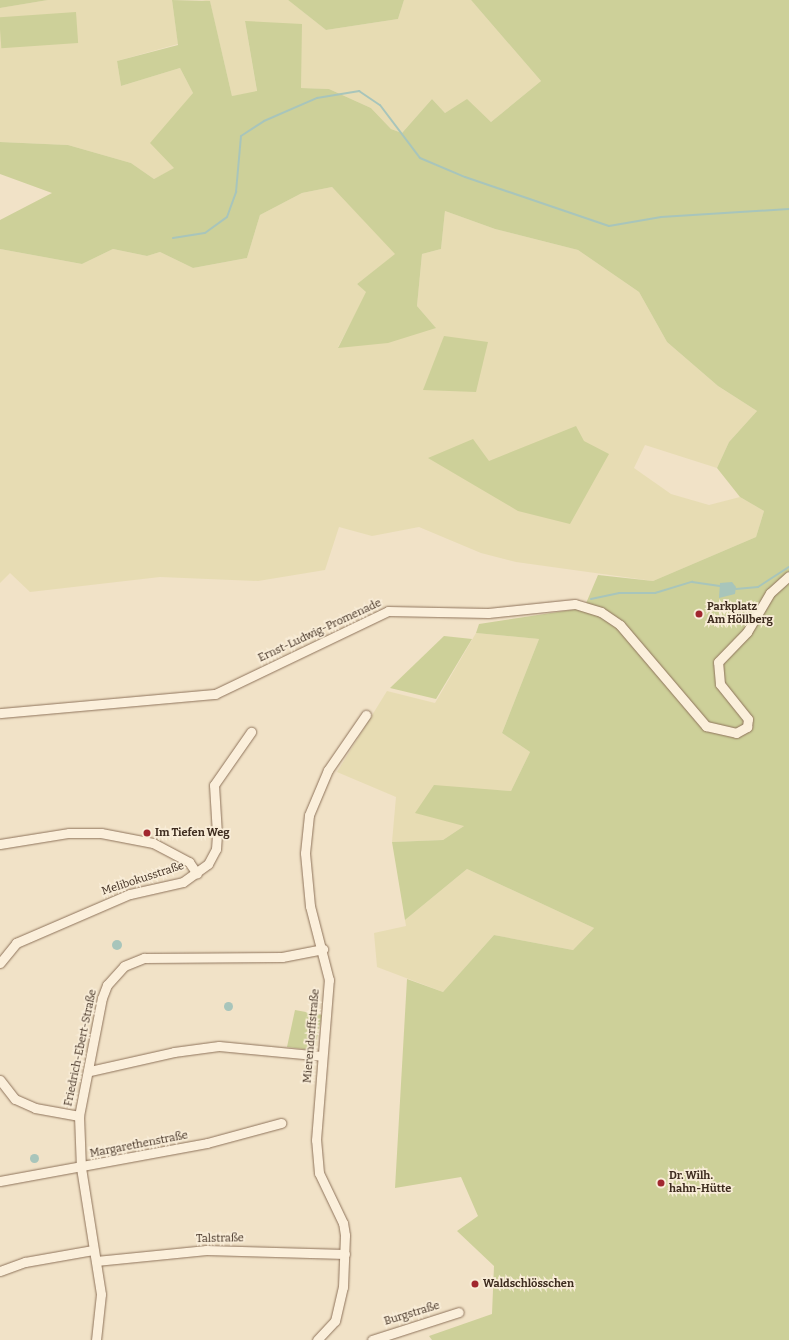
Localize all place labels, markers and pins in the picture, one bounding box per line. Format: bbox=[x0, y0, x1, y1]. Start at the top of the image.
place label: Parkplatz Am Höllberg bbox=[707, 601, 773, 627]
marker: Parkplatz Am Höllberg bbox=[694, 609, 704, 619]
place label: Im Tiefen Weg bbox=[155, 826, 230, 840]
marker: Im Tiefen Weg bbox=[142, 828, 152, 838]
place label: Dr. Wilh. hahn-Hütte bbox=[669, 1170, 731, 1196]
marker: Dr. Wilh. hahn-Hütte bbox=[656, 1178, 666, 1188]
place label: Waldschlösschen bbox=[483, 1277, 574, 1291]
marker: Waldschlösschen bbox=[470, 1279, 480, 1289]

